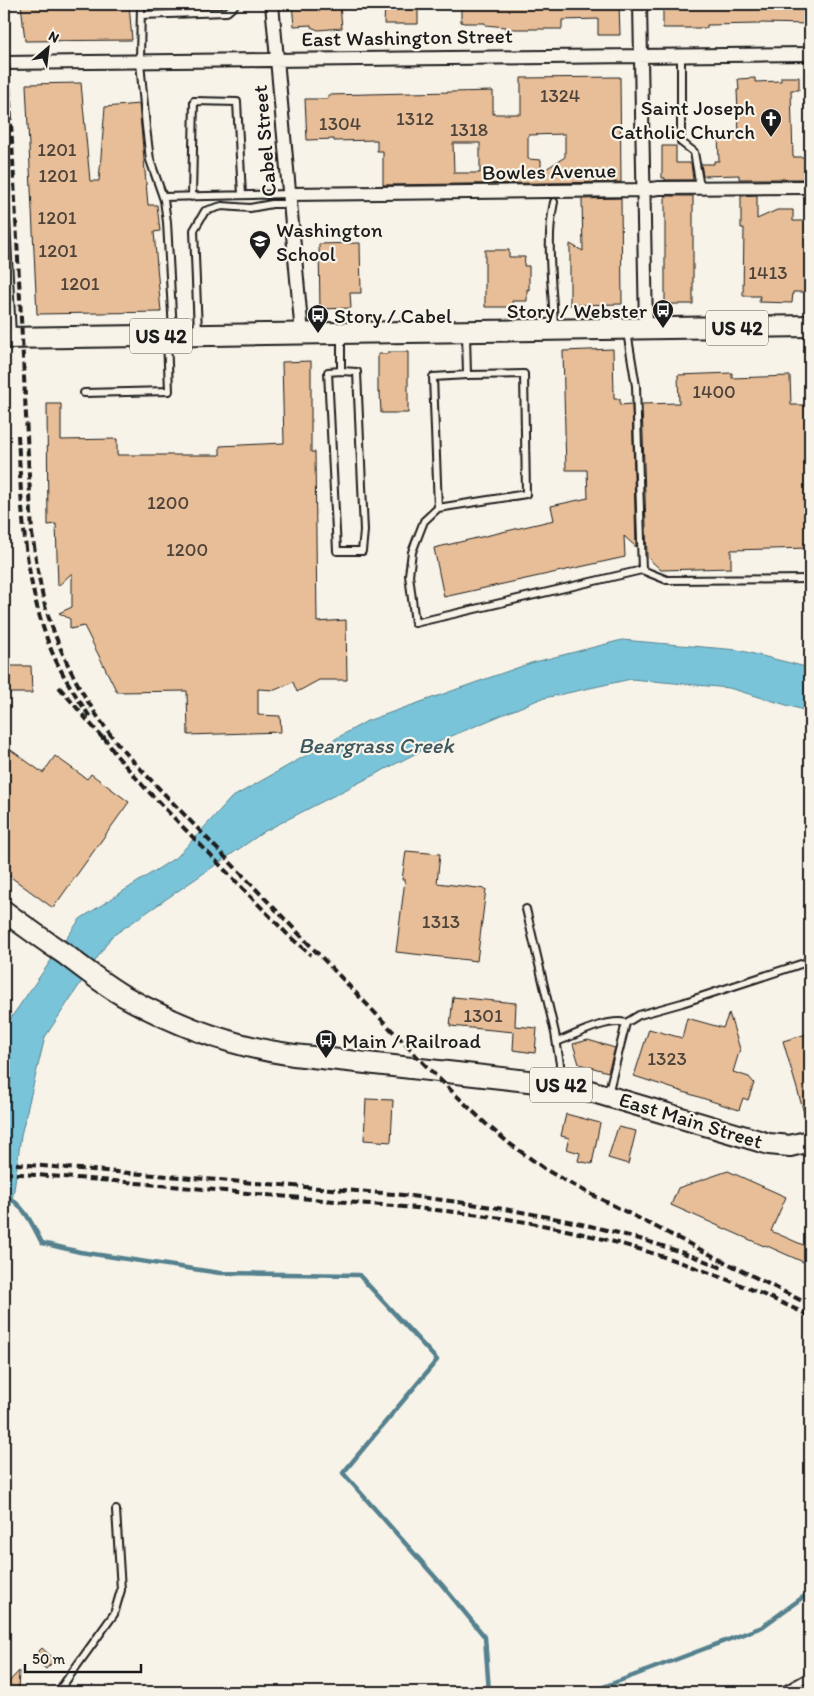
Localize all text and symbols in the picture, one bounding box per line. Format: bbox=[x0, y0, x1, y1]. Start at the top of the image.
north arrow bbox=[22, 22, 72, 72]
street label: East Washington Street bbox=[301, 23, 513, 51]
text: N bbox=[46, 27, 62, 47]
street label: Cabel Street bbox=[247, 84, 281, 198]
house number: 1324 bbox=[540, 84, 580, 107]
place label: Saint Joseph Catholic Church bbox=[611, 95, 755, 144]
house number: 1312 bbox=[396, 107, 434, 130]
church icon: Saint Joseph Catholic Church bbox=[759, 107, 783, 138]
house number: 1304 bbox=[319, 112, 361, 135]
house number: 1318 bbox=[450, 118, 488, 141]
house number: 1201 bbox=[37, 138, 77, 161]
street label: Bowles Avenue bbox=[482, 157, 616, 185]
house number: 1201 bbox=[38, 164, 78, 187]
house number: 1201 bbox=[37, 206, 77, 229]
place label: Washington School bbox=[276, 217, 383, 266]
school or university icon: Washington School bbox=[248, 229, 272, 260]
house number: 1201 bbox=[38, 239, 78, 262]
house number: 1413 bbox=[748, 261, 788, 284]
house number: 1201 bbox=[60, 272, 100, 295]
place label: Story / Webster bbox=[507, 298, 648, 323]
bus stop icon: Story / Webster bbox=[651, 298, 675, 329]
bus stop icon: Story / Cabel bbox=[306, 303, 330, 334]
place label: Story / Cabel bbox=[334, 303, 452, 328]
road number: US 42 bbox=[706, 310, 768, 346]
road number: US 42 bbox=[130, 318, 192, 354]
house number: 1400 bbox=[692, 380, 736, 403]
house number: 1200 bbox=[147, 491, 189, 514]
house number: 1200 bbox=[166, 538, 208, 561]
water label: Beargrass Creek bbox=[298, 732, 455, 759]
house number: 1313 bbox=[422, 910, 460, 933]
house number: 1301 bbox=[463, 1004, 503, 1027]
bus stop icon: Main / Railroad bbox=[314, 1028, 338, 1059]
place label: Main / Railroad bbox=[342, 1028, 481, 1053]
house number: 1323 bbox=[647, 1047, 687, 1070]
road number: US 42 bbox=[530, 1068, 592, 1102]
street label: East Main Street bbox=[616, 1086, 766, 1154]
scale bar bbox=[25, 1641, 141, 1673]
text: 50 m bbox=[32, 1650, 65, 1668]

